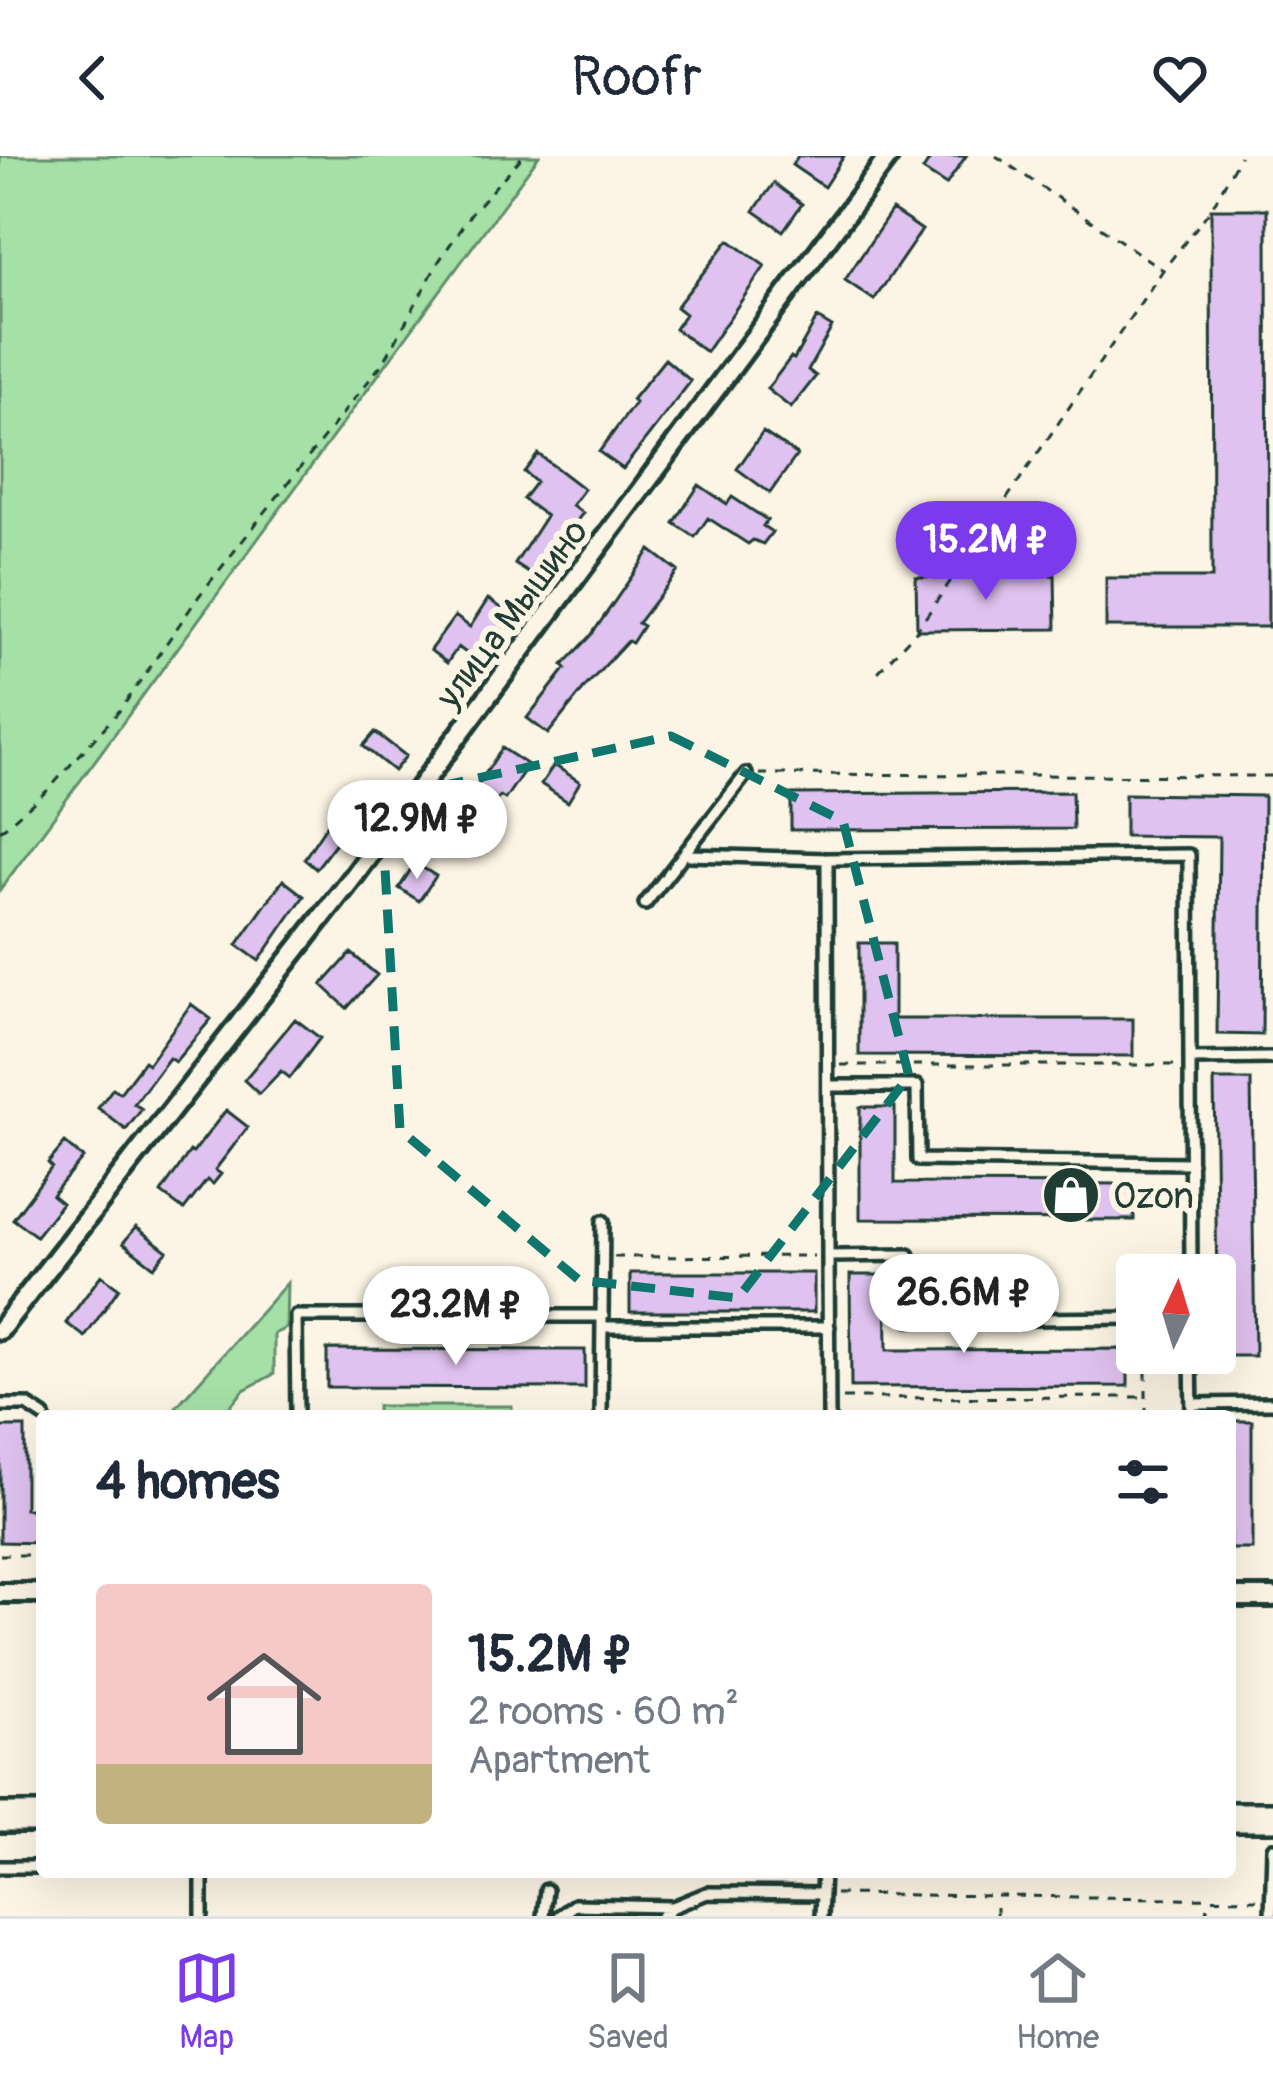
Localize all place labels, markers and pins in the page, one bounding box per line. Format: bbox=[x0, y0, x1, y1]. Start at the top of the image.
pin: 15.2M ₽ bbox=[875, 501, 1097, 603]
pin: 12.9M ₽ bbox=[306, 780, 528, 882]
shop icon: Ozon bbox=[1040, 1164, 1102, 1226]
place label: Ozon bbox=[1113, 1174, 1194, 1219]
pin: 26.6M ₽ bbox=[853, 1254, 1075, 1356]
pin: 23.2M ₽ bbox=[345, 1266, 567, 1368]

